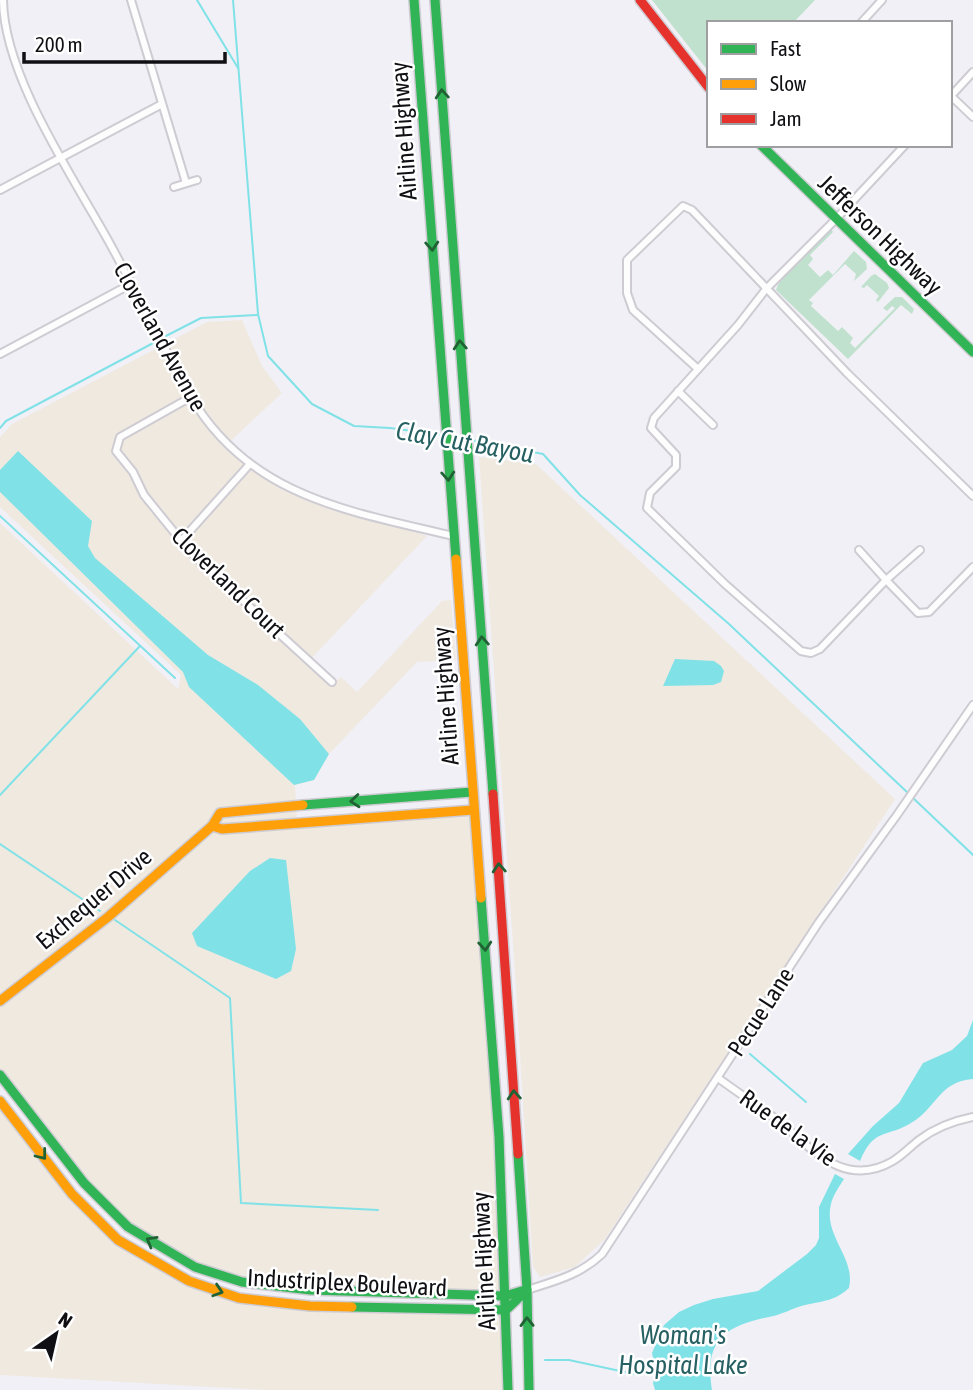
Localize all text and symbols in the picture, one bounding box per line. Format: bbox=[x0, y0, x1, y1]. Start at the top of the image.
scale bar bbox=[24, 21, 226, 65]
legend bbox=[707, 21, 952, 147]
text: 200 m bbox=[35, 32, 83, 56]
text: Fast bbox=[770, 36, 801, 60]
street label: Airline Highway bbox=[385, 61, 422, 201]
text: Slow bbox=[770, 71, 807, 95]
one-way arrow bbox=[434, 88, 449, 99]
text: Jam bbox=[770, 106, 802, 130]
street label: Jefferson Highway bbox=[813, 169, 948, 300]
one-way arrow bbox=[424, 240, 439, 251]
street label: Cloverland Avenue bbox=[108, 258, 212, 416]
one-way arrow bbox=[453, 339, 468, 350]
water label: Clay Cut Bayou bbox=[394, 415, 536, 469]
one-way arrow bbox=[440, 471, 455, 482]
street label: Cloverland Court bbox=[166, 522, 291, 643]
street label: Airline Highway bbox=[427, 626, 464, 766]
one-way arrow bbox=[475, 635, 490, 646]
one-way arrow bbox=[349, 793, 360, 808]
street label: Exchequer Drive bbox=[31, 843, 157, 955]
one-way arrow bbox=[492, 862, 507, 873]
one-way arrow bbox=[477, 941, 492, 952]
street label: Pecue Lane bbox=[722, 962, 799, 1061]
street label: Rue de la Vie bbox=[735, 1084, 842, 1172]
one-way arrow bbox=[507, 1089, 522, 1100]
one-way arrow bbox=[33, 1147, 46, 1159]
street label: Airline Highway bbox=[466, 1191, 501, 1331]
one-way arrow bbox=[146, 1236, 159, 1249]
street label: Industriplex Boulevard bbox=[246, 1264, 448, 1301]
one-way arrow bbox=[212, 1283, 224, 1297]
north arrow bbox=[21, 1299, 91, 1369]
text: N bbox=[55, 1308, 76, 1332]
one-way arrow bbox=[520, 1316, 535, 1327]
water label: Woman's Hospital Lake bbox=[618, 1320, 748, 1380]

